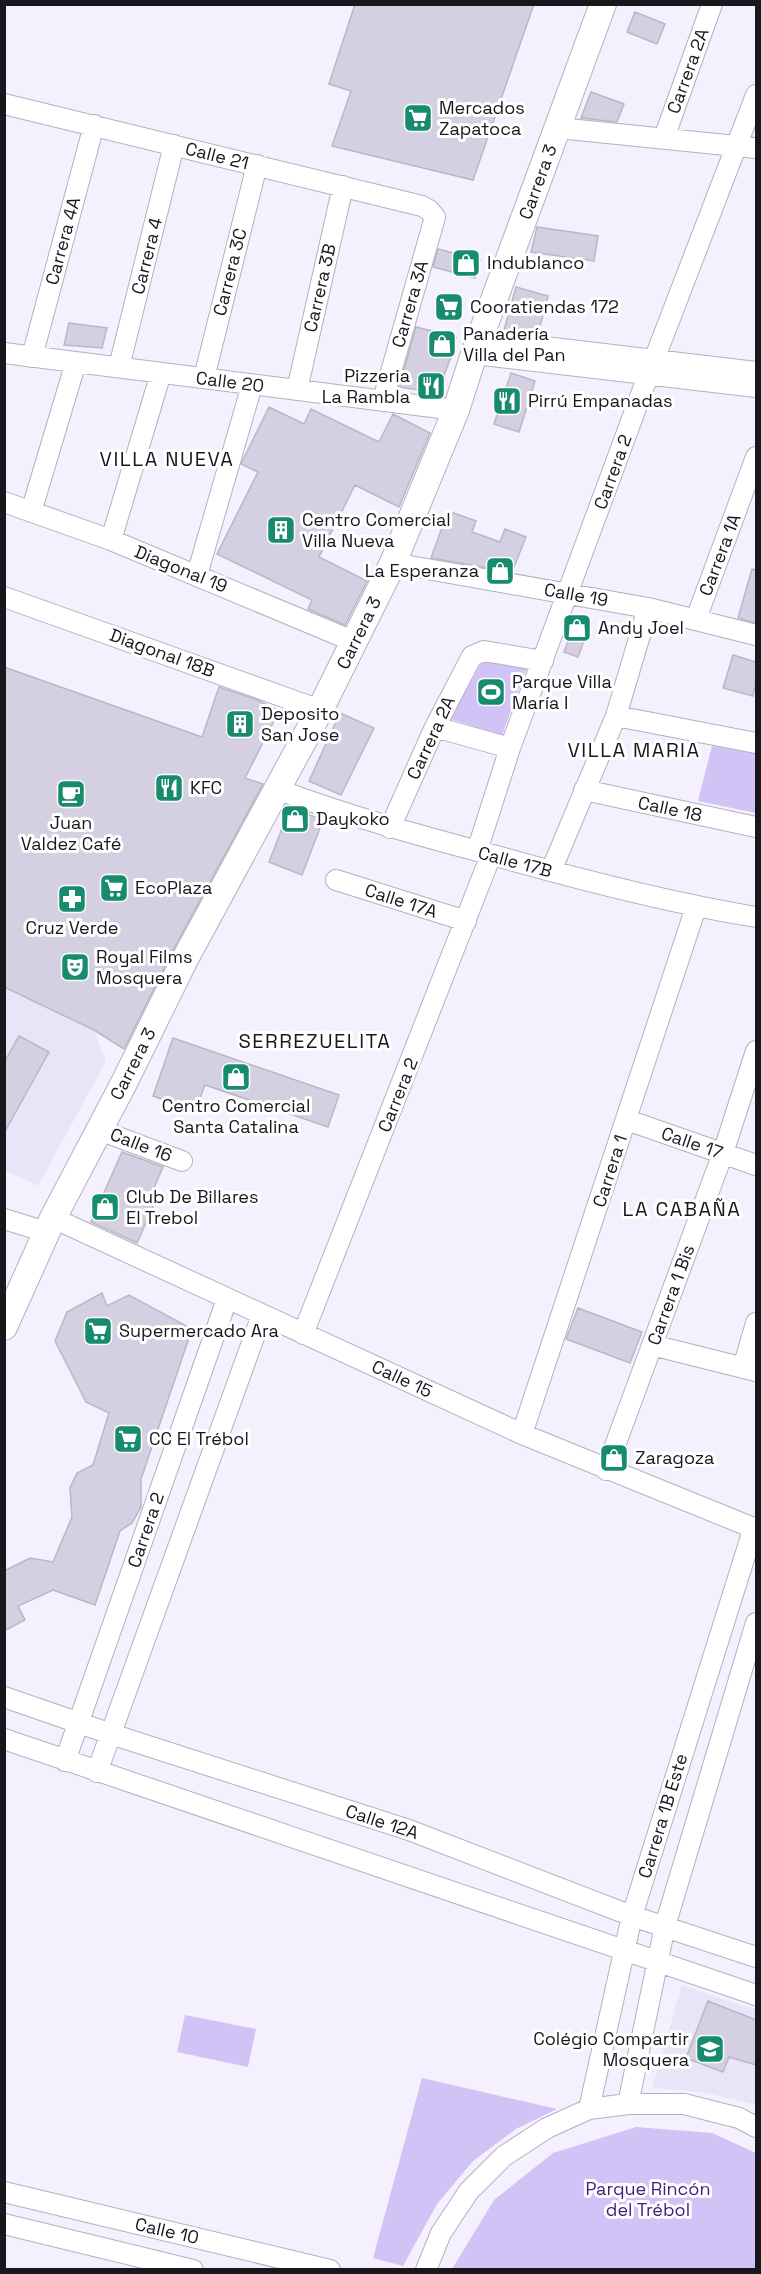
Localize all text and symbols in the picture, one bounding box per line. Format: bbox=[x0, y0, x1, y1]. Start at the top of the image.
street label: Carrera 2A bbox=[661, 25, 714, 117]
place label: Mercados Zapatoca bbox=[439, 96, 525, 140]
supermarket icon: Mercados Zapatoca bbox=[402, 102, 434, 134]
street label: Calle 21 bbox=[183, 137, 251, 174]
street label: Carrera 3 bbox=[513, 141, 562, 222]
street label: Carrera 4A bbox=[40, 194, 85, 287]
street label: Carrera 4 bbox=[126, 215, 167, 297]
street label: Carrera 3C bbox=[208, 226, 252, 318]
street label: Carrera 3B bbox=[298, 241, 341, 334]
shop icon: Indublanco bbox=[450, 247, 482, 279]
place label: Indublanco bbox=[487, 251, 584, 274]
street label: Carrera 3A bbox=[386, 258, 433, 350]
supermarket icon: Cooratiendas 172 bbox=[433, 291, 465, 323]
place label: Cooratiendas 172 bbox=[470, 295, 619, 318]
place label: Panadería Villa del Pan bbox=[463, 322, 566, 366]
shop icon: Panadería Villa del Pan bbox=[426, 328, 458, 360]
place label: Pizzeria La Rambla bbox=[322, 364, 410, 408]
street label: Calle 20 bbox=[195, 366, 265, 397]
restaurant icon: Pizzeria La Rambla bbox=[415, 370, 447, 402]
restaurant icon: Pirrú Empanadas bbox=[491, 385, 523, 417]
place label: Pirrú Empanadas bbox=[528, 389, 673, 412]
street label: Carrera 2 bbox=[588, 431, 637, 512]
district label: VILLA NUEVA bbox=[100, 446, 234, 472]
place label: Centro Comercial Villa Nueva bbox=[302, 508, 451, 552]
street label: Carrera 1A bbox=[693, 510, 746, 599]
building icon: Centro Comercial Villa Nueva bbox=[265, 514, 297, 546]
street label: Diagonal 19 bbox=[131, 540, 231, 598]
shop icon: La Esperanza bbox=[484, 555, 516, 587]
place label: La Esperanza bbox=[365, 559, 479, 582]
street label: Calle 19 bbox=[542, 578, 610, 611]
street label: Carrera 3 bbox=[331, 593, 386, 673]
shop icon: Andy Joel bbox=[561, 612, 593, 644]
place label: Andy Joel bbox=[598, 616, 684, 639]
street label: Diagonal 18B bbox=[106, 623, 218, 682]
place label: Parque Villa María I bbox=[512, 670, 612, 714]
sports icon: Parque Villa María I bbox=[475, 676, 507, 708]
street label: Carrera 2A bbox=[401, 692, 460, 783]
place label: Deposito San Jose bbox=[261, 702, 340, 746]
building icon: Deposito San Jose bbox=[224, 708, 256, 740]
district label: VILLA MARIA bbox=[567, 737, 701, 763]
restaurant icon: KFC bbox=[153, 772, 185, 804]
place label: KFC bbox=[190, 776, 222, 799]
cafe icon: Juan Valdez Café bbox=[55, 778, 87, 810]
street label: Calle 18 bbox=[636, 791, 704, 826]
shop icon: Daykoko bbox=[279, 803, 311, 835]
place label: Daykoko bbox=[316, 807, 390, 830]
place label: Juan Valdez Café bbox=[21, 811, 121, 855]
street label: Calle 17B bbox=[476, 841, 555, 882]
supermarket icon: EcoPlaza bbox=[98, 872, 130, 904]
place label: EcoPlaza bbox=[135, 876, 212, 899]
street label: Calle 17A bbox=[362, 878, 440, 923]
pharmacy icon: Cruz Verde bbox=[56, 883, 88, 915]
place label: Cruz Verde bbox=[26, 916, 118, 939]
place label: Royal Films Mosquera bbox=[96, 945, 192, 989]
theatre icon: Royal Films Mosquera bbox=[59, 951, 91, 983]
street label: Carrera 3 bbox=[105, 1024, 161, 1104]
district label: SERREZUELITA bbox=[239, 1028, 391, 1054]
street label: Carrera 2 bbox=[372, 1054, 423, 1135]
shop icon: Centro Comercial Santa Catalina bbox=[220, 1061, 252, 1093]
place label: Centro Comercial Santa Catalina bbox=[162, 1094, 310, 1138]
street label: Calle 17 bbox=[658, 1121, 726, 1164]
street label: Calle 16 bbox=[107, 1122, 175, 1167]
street label: Carrera 1 bbox=[587, 1132, 632, 1210]
place label: Club De Billares El Trebol bbox=[126, 1185, 259, 1229]
shop icon: Club De Billares El Trebol bbox=[89, 1191, 121, 1223]
district label: LA CABAÑA bbox=[623, 1196, 741, 1222]
street label: Carrera 1 Bis bbox=[642, 1241, 699, 1348]
supermarket icon: Supermercado Ara bbox=[82, 1315, 114, 1347]
place label: Supermercado Ara bbox=[119, 1319, 279, 1342]
street label: Calle 15 bbox=[368, 1355, 436, 1403]
supermarket icon: CC El Trébol bbox=[112, 1423, 144, 1455]
place label: CC El Trébol bbox=[149, 1427, 249, 1450]
shop icon: Zaragoza bbox=[598, 1442, 630, 1474]
place label: Zaragoza bbox=[635, 1446, 714, 1469]
street label: Carrera 2 bbox=[122, 1489, 169, 1571]
street label: Carrera 1B Este bbox=[633, 1751, 692, 1881]
street label: Calle 12A bbox=[343, 1799, 422, 1844]
place label: Colégio Compartir Mosquera bbox=[533, 2027, 689, 2071]
school or university icon: Colégio Compartir Mosquera bbox=[694, 2033, 726, 2065]
park label: Parque Rincón del Trébol bbox=[585, 2177, 711, 2221]
street label: Calle 10 bbox=[133, 2212, 201, 2249]

